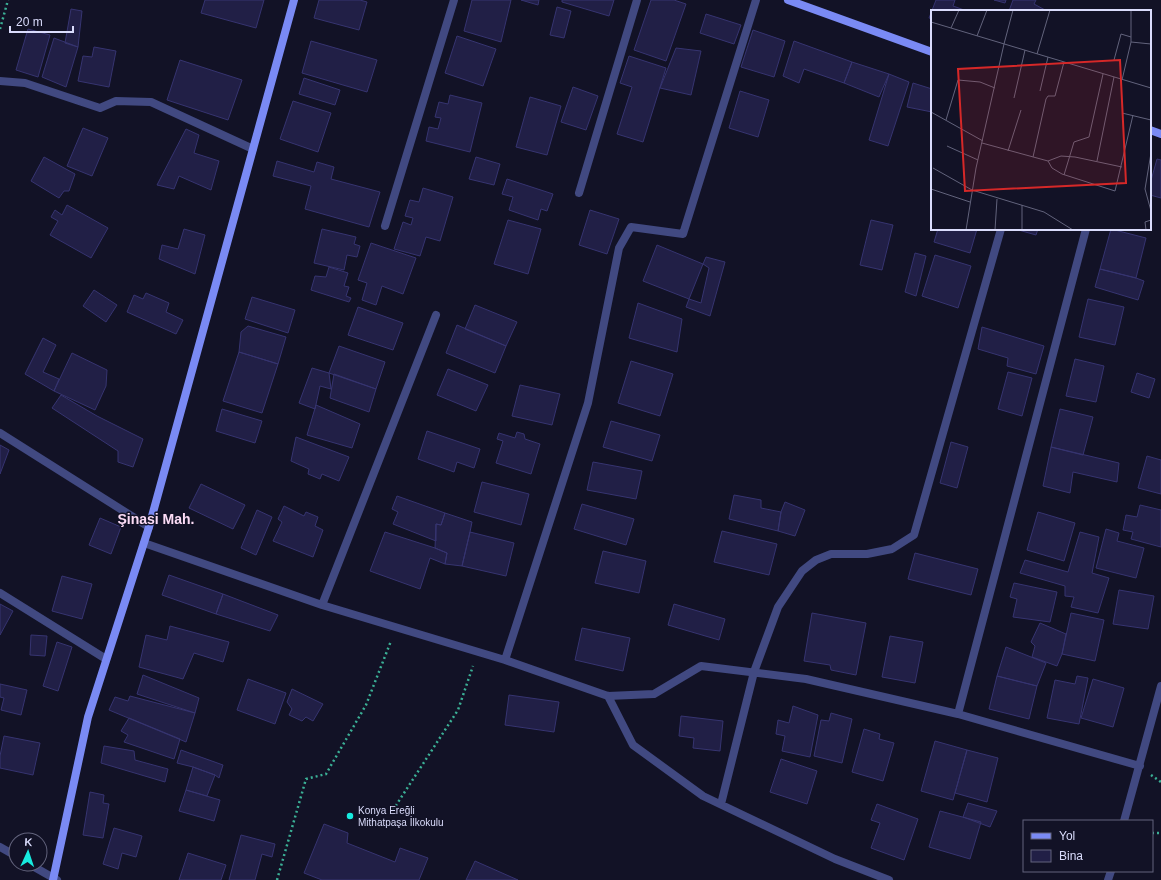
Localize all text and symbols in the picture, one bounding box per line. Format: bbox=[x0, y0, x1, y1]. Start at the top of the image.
scale bar bbox=[10, 8, 73, 34]
inset map bbox=[931, 10, 1151, 230]
text: 20 m bbox=[16, 15, 43, 29]
district label: Şinasi Mah. bbox=[117, 511, 195, 527]
place label: Konya Ereğli Mithatpaşa İlkokulu bbox=[358, 805, 444, 828]
marker: Konya Ereğli Mithatpaşa İlkokulu bbox=[345, 811, 355, 821]
legend bbox=[1023, 820, 1153, 872]
text: Yol bbox=[1059, 829, 1075, 843]
north arrow bbox=[8, 832, 48, 872]
text: K bbox=[24, 836, 33, 848]
text: Bina bbox=[1059, 849, 1083, 863]

